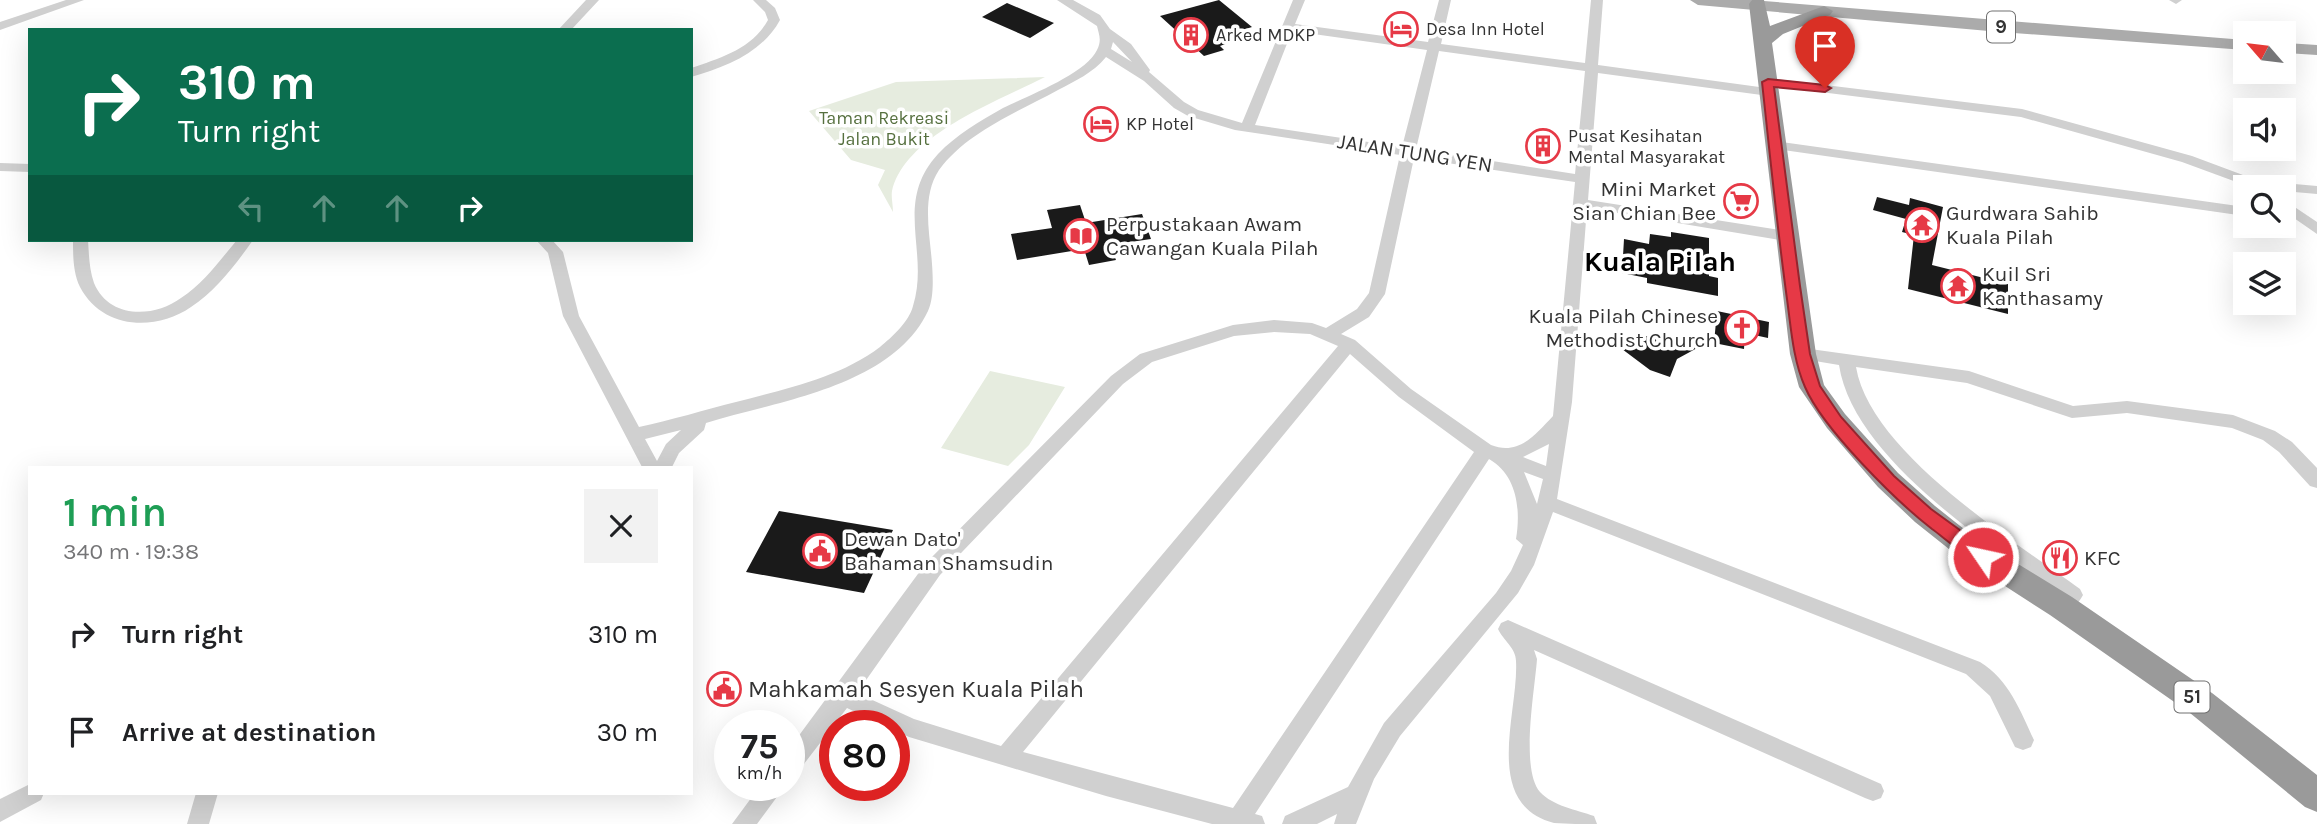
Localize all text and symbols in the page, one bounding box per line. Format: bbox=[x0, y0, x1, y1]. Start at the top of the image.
hotel icon: Desa Inn Hotel bbox=[1382, 10, 1420, 48]
road number: 9 bbox=[1987, 12, 2015, 42]
building icon: Arked MDKP bbox=[1172, 16, 1210, 54]
pin bbox=[1795, 16, 1855, 88]
place label: Desa Inn Hotel bbox=[1426, 18, 1545, 40]
north arrow bbox=[2233, 21, 2296, 84]
map controls bbox=[2233, 21, 2296, 315]
place label: Arked MDKP bbox=[1216, 24, 1315, 46]
icon: arrive bbox=[1806, 27, 1844, 65]
text: 310 m bbox=[178, 54, 316, 111]
icon: right bbox=[63, 56, 154, 147]
button: sound bbox=[2233, 98, 2296, 161]
hotel icon: KP Hotel bbox=[1082, 105, 1120, 143]
park label: Taman Rekreasi Jalan Bukit bbox=[819, 107, 949, 150]
text: Turn right bbox=[178, 113, 320, 150]
place label: KP Hotel bbox=[1126, 113, 1194, 135]
place label: Pusat Kesihatan Mental Masyarakat bbox=[1568, 125, 1725, 168]
building icon: Pusat Kesihatan Mental Masyarakat bbox=[1524, 127, 1562, 165]
street label: JALAN TUNG YEN bbox=[1336, 129, 1494, 177]
button: search bbox=[2233, 175, 2296, 238]
place label: Mini Market Sian Chian Bee bbox=[1572, 177, 1716, 225]
supermarket icon: Mini Market Sian Chian Bee bbox=[1722, 182, 1760, 220]
icon: left bbox=[232, 189, 270, 227]
icon: ahead bbox=[305, 189, 343, 227]
icon: ahead bbox=[378, 189, 416, 227]
icon: right bbox=[451, 189, 489, 227]
place label: Gurdwara Sahib Kuala Pilah bbox=[1946, 201, 2099, 249]
temple icon: Gurdwara Sahib Kuala Pilah bbox=[1903, 206, 1941, 244]
place label: Perpustakaan Awam Cawangan Kuala Pilah bbox=[1106, 212, 1318, 260]
library icon: Perpustakaan Awam Cawangan Kuala Pilah bbox=[1062, 217, 1100, 255]
district label: Kuala Pilah bbox=[1584, 245, 1736, 278]
button: layers bbox=[2233, 252, 2296, 315]
place label: Kuil Sri Kanthasamy bbox=[1982, 262, 2103, 310]
temple icon: Kuil Sri Kanthasamy bbox=[1939, 267, 1977, 305]
place label: Kuala Pilah Chinese Methodist Church bbox=[1528, 304, 1718, 352]
church icon: Kuala Pilah Chinese Methodist Church bbox=[1723, 309, 1761, 347]
text: 1 min bbox=[63, 487, 167, 537]
button: close bbox=[584, 489, 658, 563]
position arrow bbox=[1946, 520, 2020, 594]
place label: Dewan Dato' Bahaman Shamsudin bbox=[844, 527, 1053, 575]
public building icon: Dewan Dato' Bahaman Shamsudin bbox=[801, 532, 839, 570]
text: 340 m · 19:38 bbox=[63, 538, 199, 565]
restaurant icon: KFC bbox=[2041, 539, 2079, 577]
place label: KFC bbox=[2084, 546, 2121, 570]
icon: right bbox=[63, 615, 101, 653]
text: Turn right bbox=[122, 619, 243, 650]
text: 310 m bbox=[588, 619, 658, 650]
public building icon: Mahkamah Sesyen Kuala Pilah bbox=[705, 670, 743, 708]
place label: Mahkamah Sesyen Kuala Pilah bbox=[748, 675, 1084, 703]
road number: 51 bbox=[2174, 682, 2210, 712]
speed limit sign: 80 bbox=[819, 710, 910, 801]
icon: arrive bbox=[63, 713, 101, 751]
text: Arrive at destination bbox=[122, 717, 376, 748]
text: 30 m bbox=[597, 717, 658, 748]
text: 75 bbox=[741, 726, 778, 767]
text: km/h bbox=[737, 762, 782, 784]

